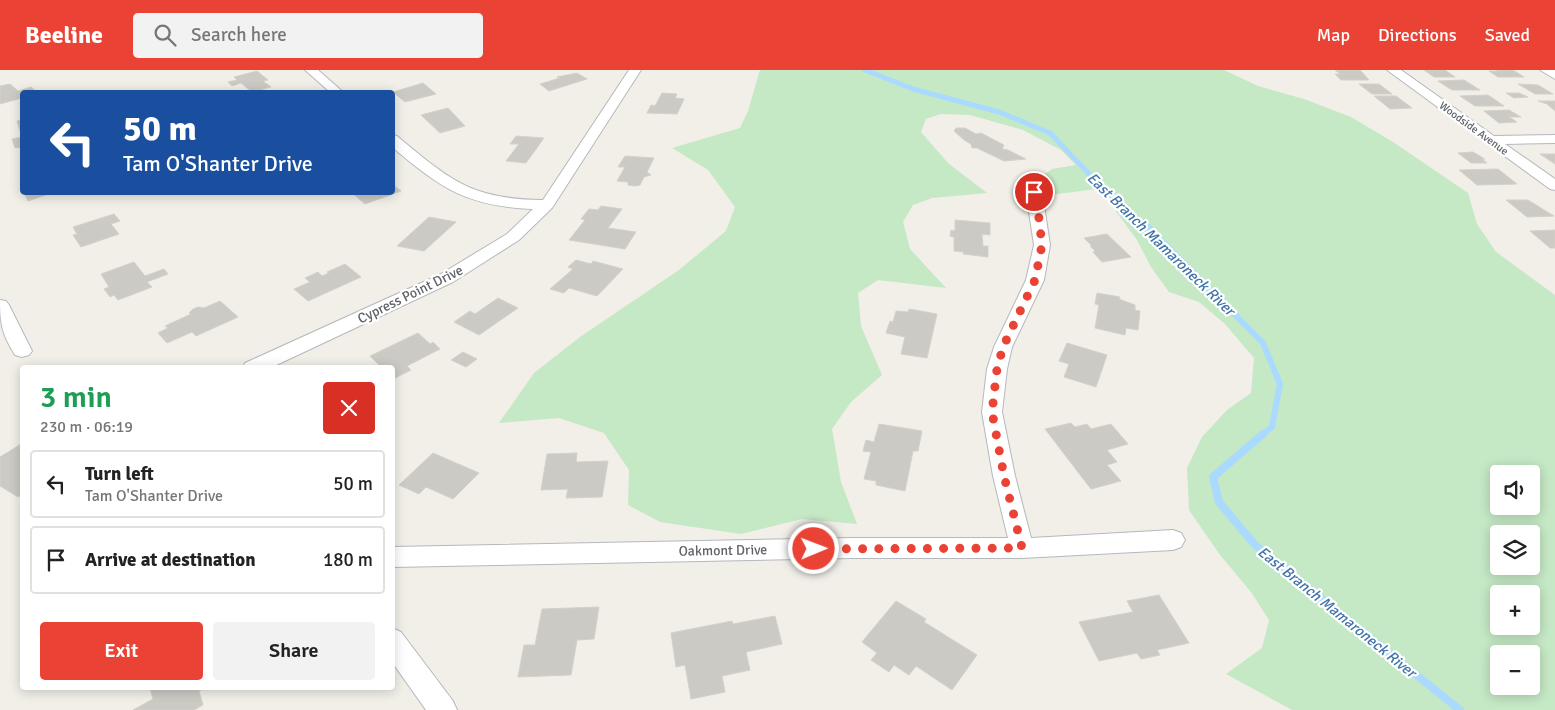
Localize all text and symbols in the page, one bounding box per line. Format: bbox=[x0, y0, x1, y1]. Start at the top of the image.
search box bbox=[133, 13, 483, 58]
text: Beeline bbox=[25, 20, 103, 50]
icon: search bbox=[151, 21, 179, 49]
text: Search here bbox=[191, 23, 287, 47]
text: Map bbox=[1317, 24, 1350, 46]
text: Directions bbox=[1378, 24, 1457, 46]
text: Saved bbox=[1485, 24, 1530, 46]
street label: Woodside Avenue bbox=[1437, 99, 1511, 158]
text: 50 m bbox=[123, 107, 197, 150]
icon: left bbox=[40, 110, 105, 175]
text: Tam O'Shanter Drive bbox=[123, 150, 313, 177]
water label: East Branch Mamaroneck River bbox=[1083, 169, 1240, 321]
pin bbox=[1013, 171, 1055, 213]
icon: arrive bbox=[1020, 178, 1048, 206]
street label: Cypress Point Drive bbox=[355, 262, 466, 327]
text: 3 min bbox=[40, 379, 112, 416]
button: close bbox=[323, 382, 375, 434]
text: 230 m · 06:19 bbox=[40, 417, 133, 437]
text: Turn left bbox=[85, 462, 154, 486]
map controls bbox=[1490, 465, 1540, 695]
button: sound bbox=[1490, 465, 1540, 515]
icon: left bbox=[42, 470, 70, 498]
text: 50 m bbox=[333, 472, 373, 496]
text: Tam O'Shanter Drive bbox=[85, 486, 223, 506]
position arrow bbox=[787, 522, 839, 574]
button: layers bbox=[1490, 525, 1540, 575]
street label: Oakmont Drive bbox=[679, 541, 767, 560]
water label: East Branch Mamaroneck River bbox=[1254, 543, 1422, 683]
icon: arrive bbox=[42, 546, 70, 574]
text: Arrive at destination bbox=[85, 548, 256, 572]
text: 180 m bbox=[323, 548, 373, 572]
button: + bbox=[1490, 585, 1540, 635]
button: Exit bbox=[40, 622, 203, 680]
button: Share bbox=[213, 622, 375, 680]
button: − bbox=[1490, 645, 1540, 695]

